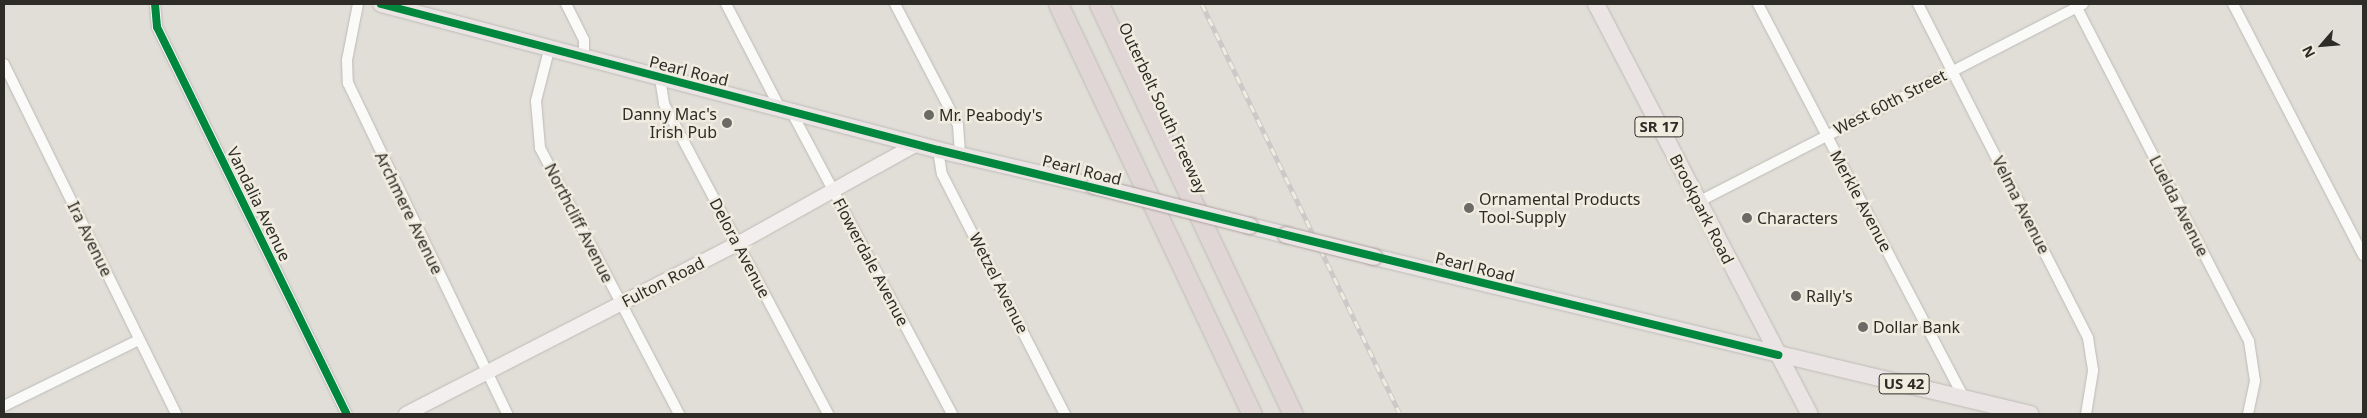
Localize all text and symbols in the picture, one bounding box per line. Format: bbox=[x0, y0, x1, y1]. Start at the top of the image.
street label: Outerbelt South Freeway bbox=[1115, 19, 1211, 197]
north arrow bbox=[2297, 20, 2347, 70]
text: N bbox=[2297, 43, 2319, 61]
street label: Pearl Road bbox=[647, 52, 731, 90]
street label: West 60th Street bbox=[1830, 65, 1950, 139]
place label: Danny Mac's Irish Pub bbox=[622, 104, 717, 142]
place label: Mr. Peabody's bbox=[939, 105, 1043, 125]
marker: Mr. Peabody's bbox=[923, 109, 935, 121]
road number: SR 17 bbox=[1634, 114, 1684, 140]
marker: Danny Mac's Irish Pub bbox=[721, 117, 733, 129]
street label: Vandalia Avenue bbox=[223, 144, 295, 264]
street label: Merkle Avenue bbox=[1826, 147, 1896, 255]
street label: Archmere Avenue bbox=[371, 149, 447, 277]
street label: Pearl Road bbox=[1040, 151, 1124, 189]
street label: Brookpark Road bbox=[1666, 151, 1738, 267]
street label: Luelda Avenue bbox=[2145, 152, 2213, 260]
street label: Velma Avenue bbox=[1988, 153, 2054, 257]
street label: Northcliff Avenue bbox=[541, 160, 617, 286]
place label: Ornamental Products Tool-Supply bbox=[1479, 189, 1640, 227]
street label: Delora Avenue bbox=[706, 195, 774, 301]
street label: Flowerdale Avenue bbox=[829, 195, 913, 329]
street label: Ira Avenue bbox=[64, 198, 116, 280]
marker: Ornamental Products Tool-Supply bbox=[1463, 202, 1475, 214]
place label: Characters bbox=[1757, 208, 1838, 228]
marker: Characters bbox=[1741, 212, 1753, 224]
street label: Wetzel Avenue bbox=[965, 229, 1033, 337]
street label: Pearl Road bbox=[1433, 248, 1517, 286]
street label: Fulton Road bbox=[618, 253, 708, 311]
place label: Rally's bbox=[1806, 286, 1853, 306]
marker: Rally's bbox=[1790, 290, 1802, 302]
place label: Dollar Bank bbox=[1873, 317, 1960, 337]
marker: Dollar Bank bbox=[1857, 321, 1869, 333]
road number: US 42 bbox=[1878, 372, 1930, 396]

